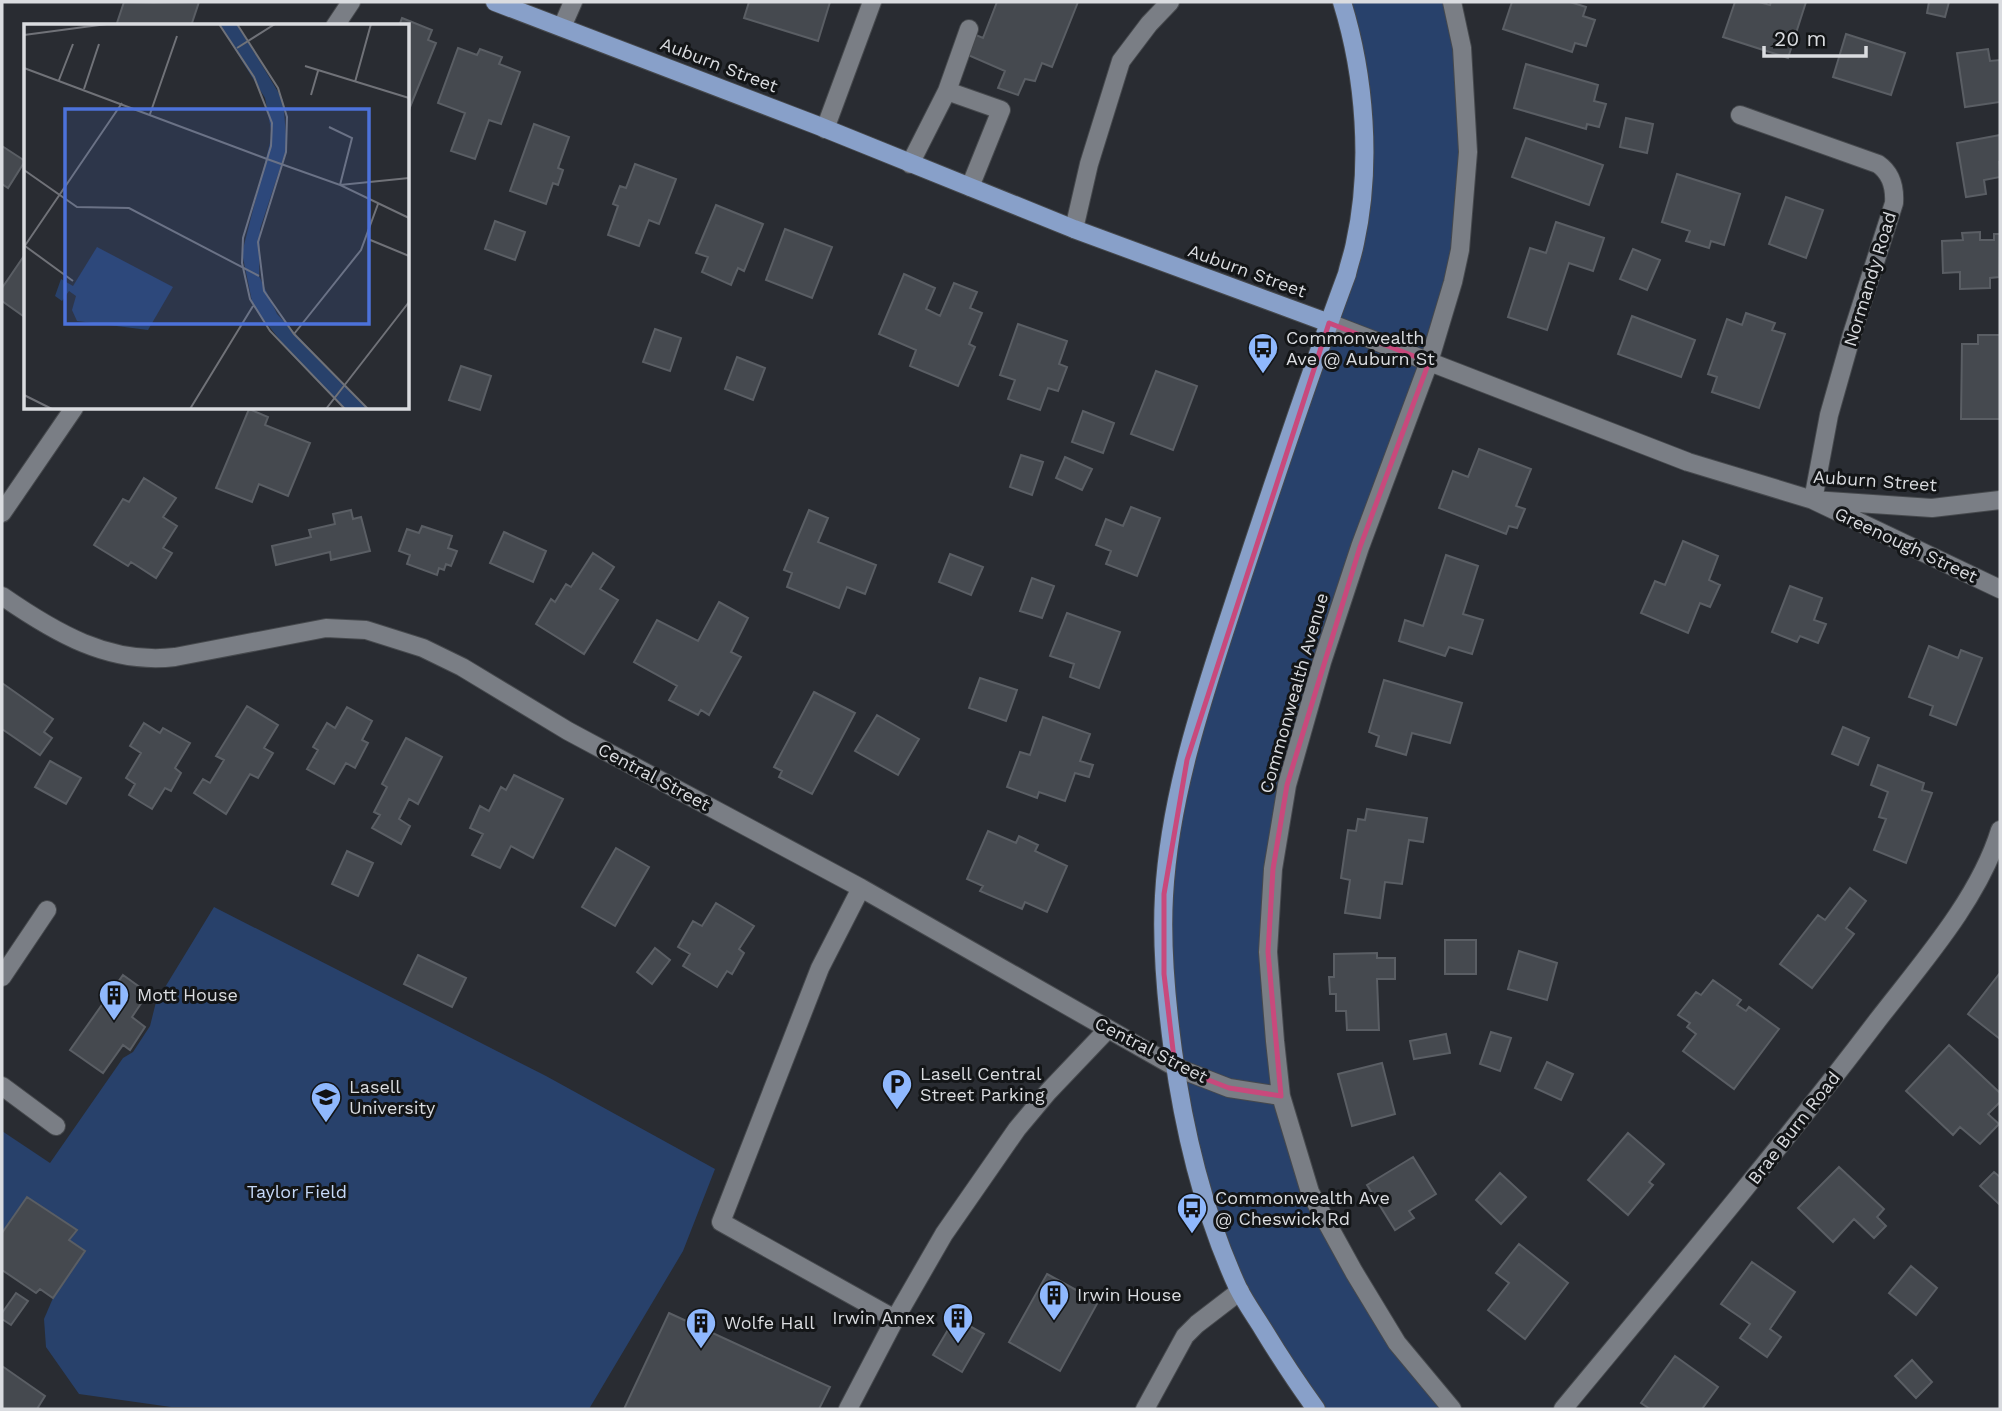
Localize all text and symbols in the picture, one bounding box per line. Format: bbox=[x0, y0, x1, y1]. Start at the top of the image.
scale bar bbox=[1764, 14, 1866, 58]
inset map bbox=[24, 24, 410, 410]
text: 20 m bbox=[1774, 26, 1826, 51]
street label: Auburn Street bbox=[658, 33, 781, 97]
street label: Normandy Road bbox=[1839, 209, 1900, 349]
street label: Auburn Street bbox=[1185, 239, 1309, 302]
place label: Commonwealth Ave @ Auburn St bbox=[1286, 327, 1435, 369]
bus stop icon: Commonwealth Ave @ Auburn St bbox=[1246, 331, 1280, 375]
street label: Auburn Street bbox=[1812, 466, 1938, 495]
street label: Greenough Street bbox=[1832, 502, 1981, 587]
street label: Commonwealth Avenue bbox=[1255, 590, 1332, 795]
street label: Central Street bbox=[595, 738, 714, 815]
building icon: Mott House bbox=[97, 978, 131, 1022]
place label: Mott House bbox=[137, 984, 238, 1005]
street label: Central Street bbox=[1091, 1012, 1212, 1087]
place label: Lasell Central Street Parking bbox=[920, 1063, 1045, 1105]
parking icon: Lasell Central Street Parking bbox=[880, 1067, 914, 1111]
street label: Brae Burn Road bbox=[1743, 1067, 1844, 1188]
place label: Lasell University bbox=[349, 1076, 436, 1118]
school or university icon: Lasell University bbox=[309, 1080, 343, 1124]
park label: Taylor Field bbox=[247, 1181, 347, 1202]
place label: Commonwealth Ave @ Cheswick Rd bbox=[1215, 1187, 1390, 1229]
bus stop icon: Commonwealth Ave @ Cheswick Rd bbox=[1175, 1191, 1209, 1235]
building icon: Irwin House bbox=[1037, 1278, 1071, 1322]
place label: Irwin House bbox=[1077, 1284, 1182, 1305]
building icon: Irwin Annex bbox=[941, 1301, 975, 1345]
building icon: Wolfe Hall bbox=[684, 1306, 718, 1350]
place label: Irwin Annex bbox=[832, 1307, 935, 1328]
place label: Wolfe Hall bbox=[724, 1312, 815, 1333]

